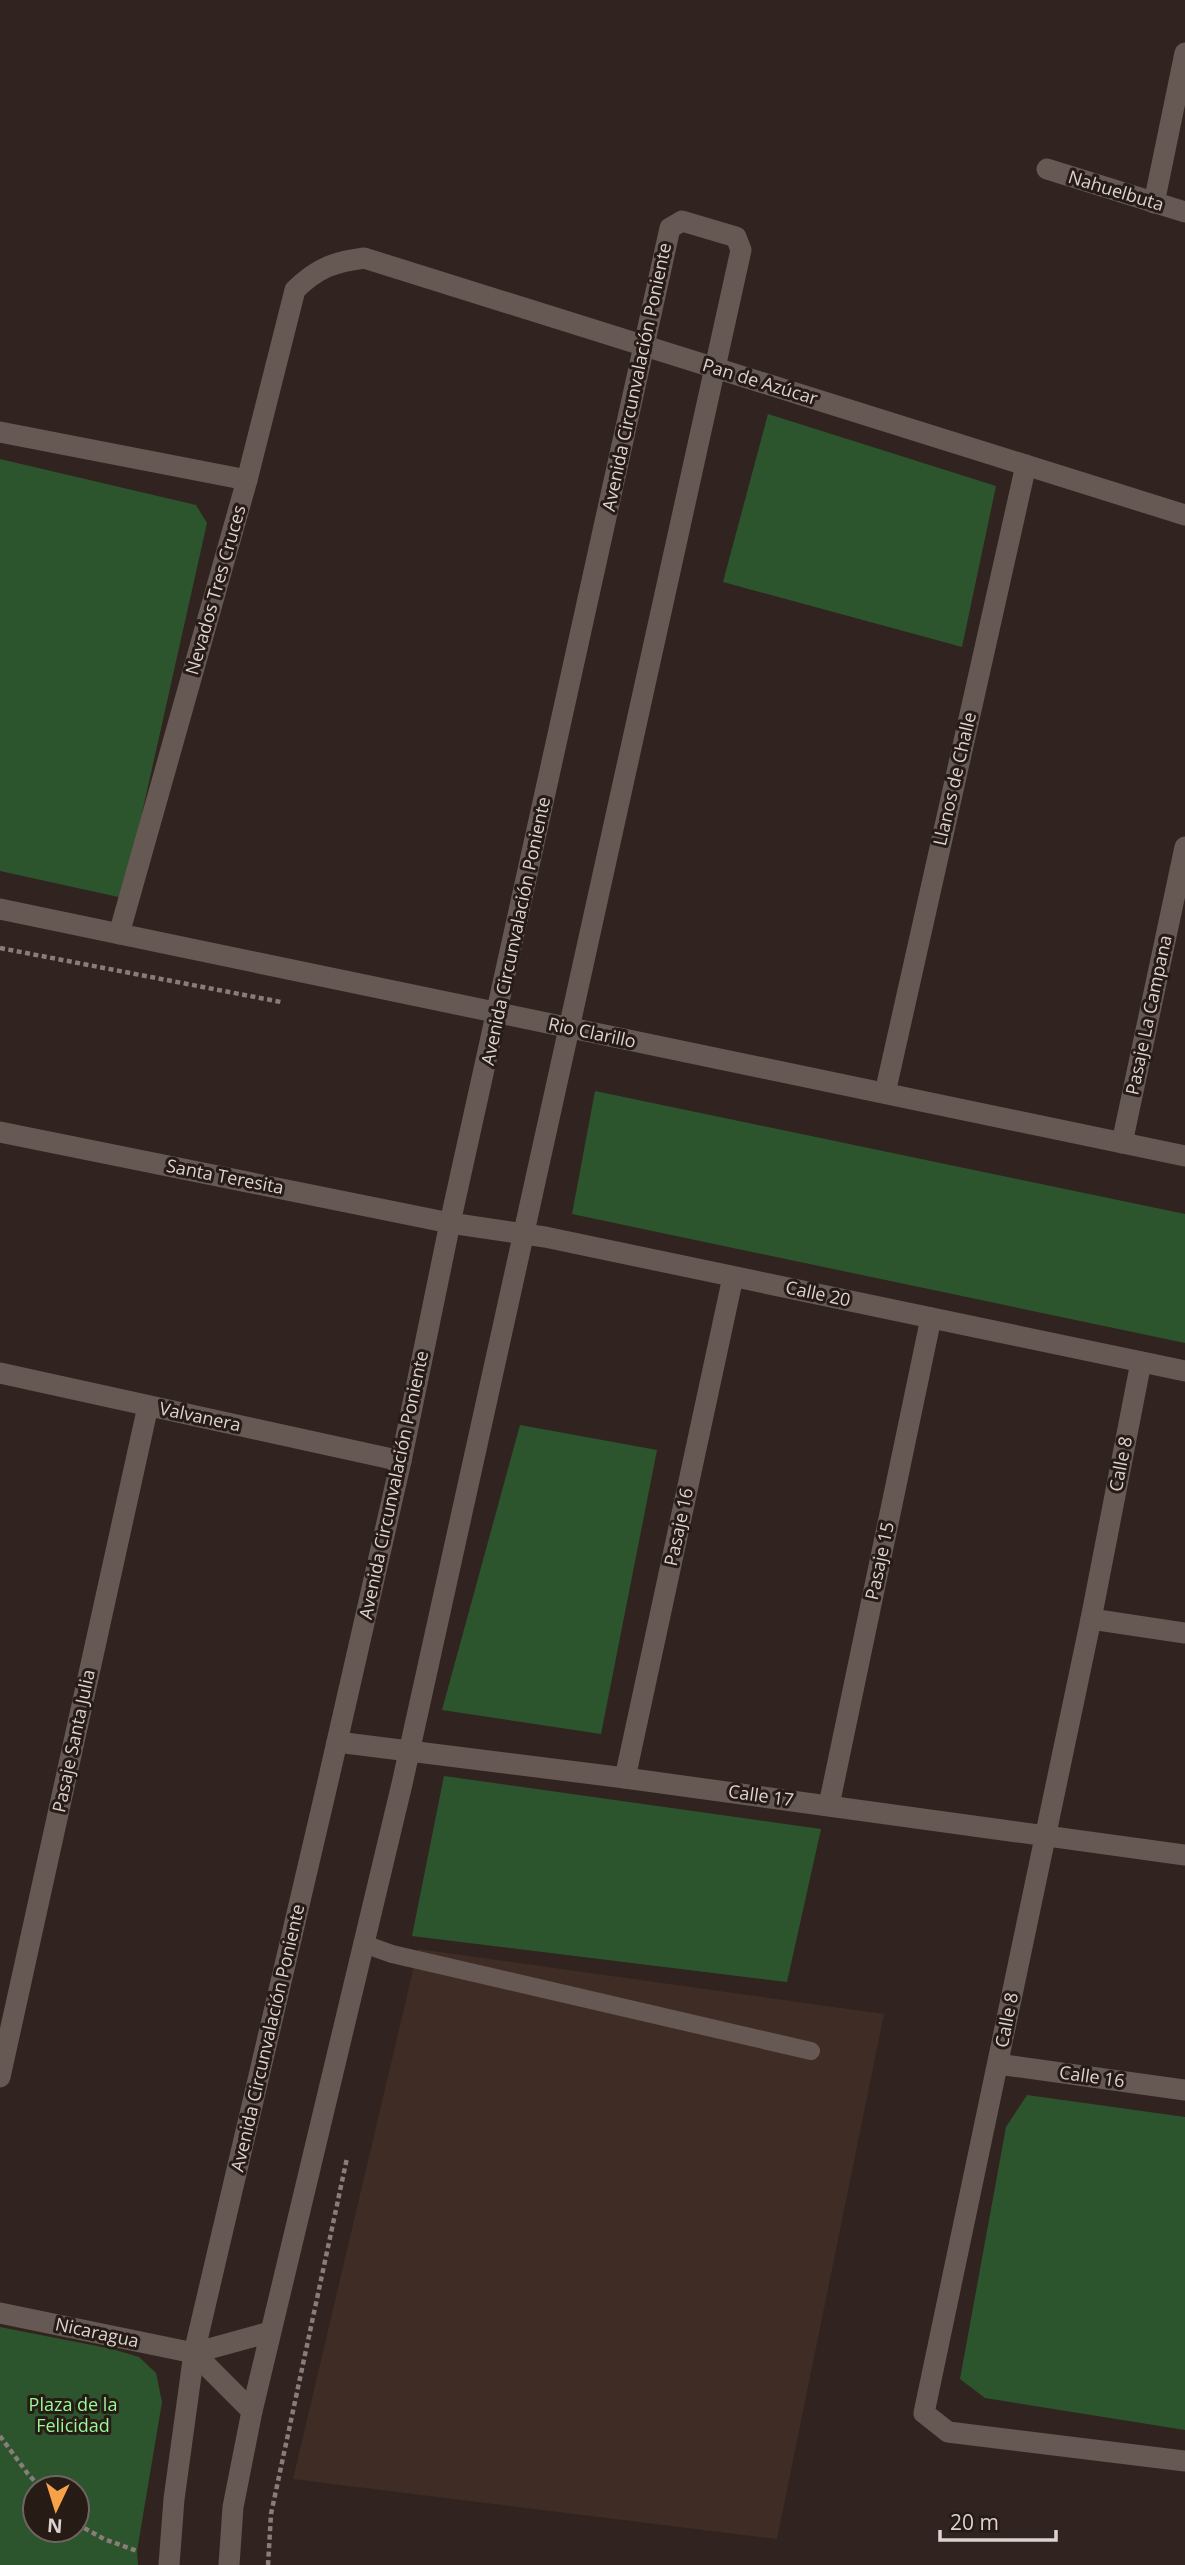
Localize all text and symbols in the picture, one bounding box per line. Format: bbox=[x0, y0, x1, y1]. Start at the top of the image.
street label: Nahuelbuta bbox=[1066, 164, 1167, 216]
street label: Avenida Circunvalación Poniente bbox=[596, 240, 676, 513]
street label: Pan de Azúcar bbox=[700, 352, 821, 410]
street label: Nevados Tres Cruces bbox=[179, 502, 251, 677]
street label: Llanos de Challe bbox=[927, 710, 981, 848]
street label: Avenida Circunvalación Poniente bbox=[475, 794, 555, 1067]
street label: Pasaje La Campana bbox=[1119, 933, 1177, 1097]
street label: Rio Clarillo bbox=[546, 1011, 638, 1053]
street label: Santa Teresita bbox=[164, 1153, 286, 1199]
street label: Calle 20 bbox=[784, 1274, 853, 1312]
street label: Avenida Circunvalación Poniente bbox=[353, 1348, 433, 1621]
street label: Valvanera bbox=[157, 1396, 243, 1436]
street label: Calle 8 bbox=[1103, 1434, 1137, 1493]
street label: Pasaje 16 bbox=[658, 1485, 698, 1568]
street label: Pasaje 15 bbox=[859, 1519, 899, 1602]
street label: Pasaje Santa Julia bbox=[46, 1667, 100, 1815]
street label: Calle 17 bbox=[727, 1779, 795, 1811]
street label: Avenida Circunvalación Poniente bbox=[225, 1902, 310, 2174]
street label: Calle 8 bbox=[989, 1990, 1023, 2049]
street label: Calle 16 bbox=[1058, 2060, 1126, 2092]
street label: Nicaragua bbox=[53, 2311, 141, 2353]
park label: Plaza de la Felicidad bbox=[29, 2392, 117, 2437]
north arrow bbox=[21, 2474, 91, 2544]
scale bar bbox=[940, 2498, 1056, 2542]
text: 20 m bbox=[950, 2508, 999, 2536]
text: N bbox=[46, 2512, 63, 2539]

